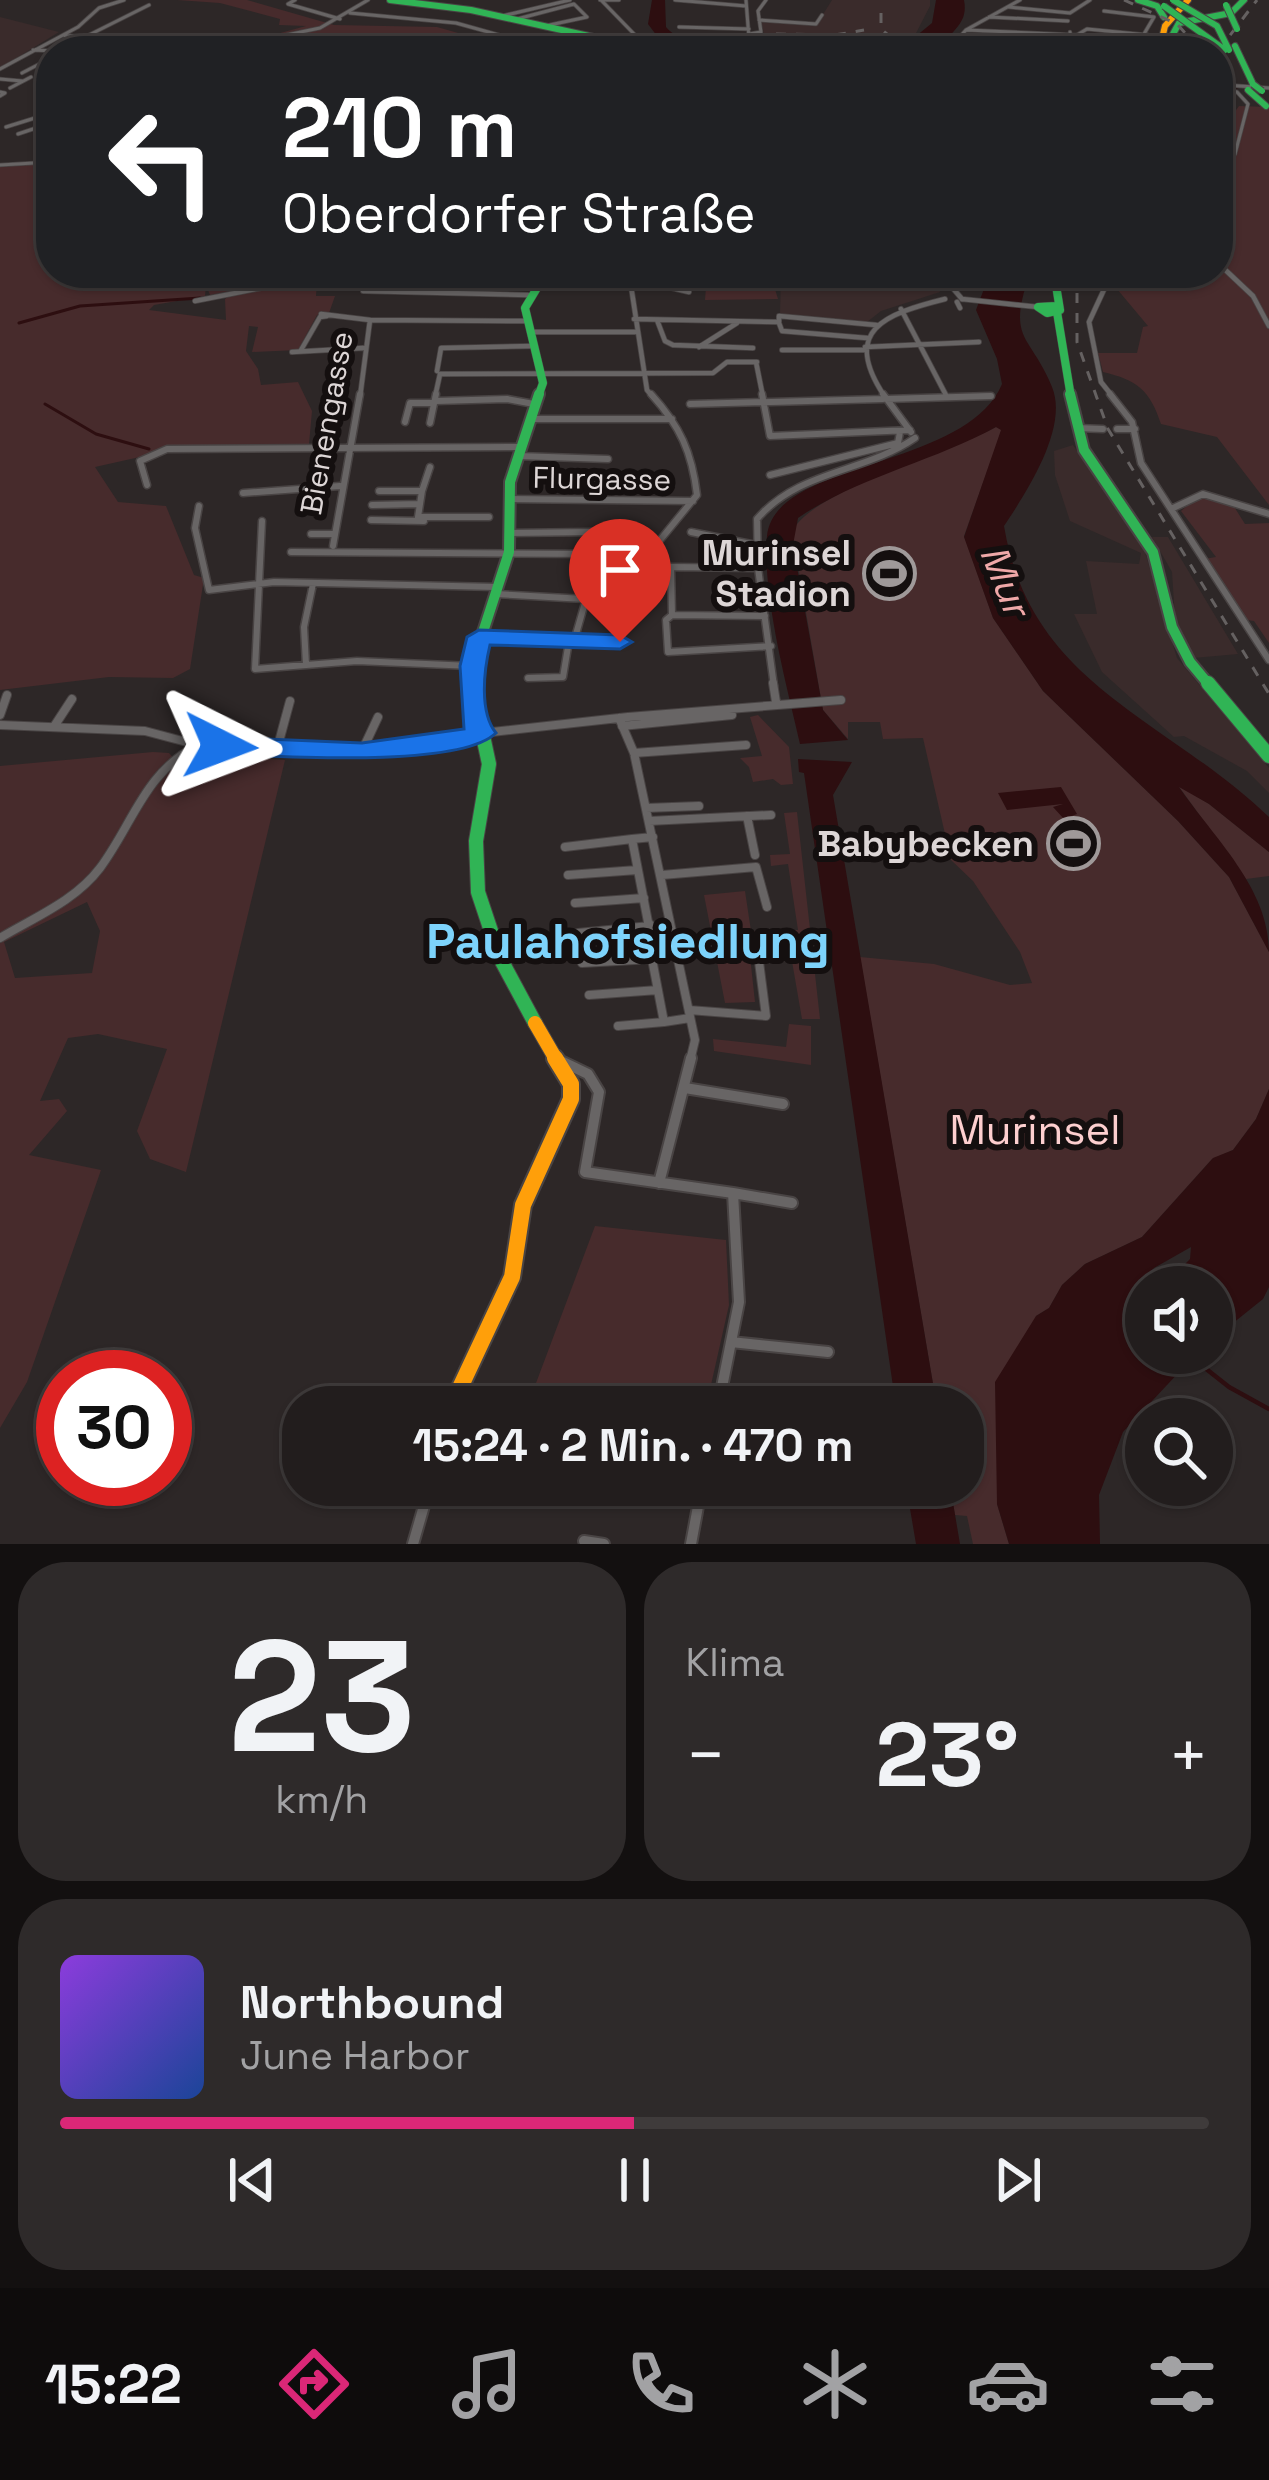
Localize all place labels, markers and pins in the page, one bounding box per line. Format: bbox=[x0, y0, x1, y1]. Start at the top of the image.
pin bbox=[569, 519, 671, 642]
place label: Murinsel Stadion bbox=[702, 530, 851, 617]
sports icon: Murinsel Stadion bbox=[862, 545, 918, 601]
sports icon: Babybecken bbox=[1045, 815, 1101, 871]
place label: Babybecken bbox=[817, 821, 1034, 867]

